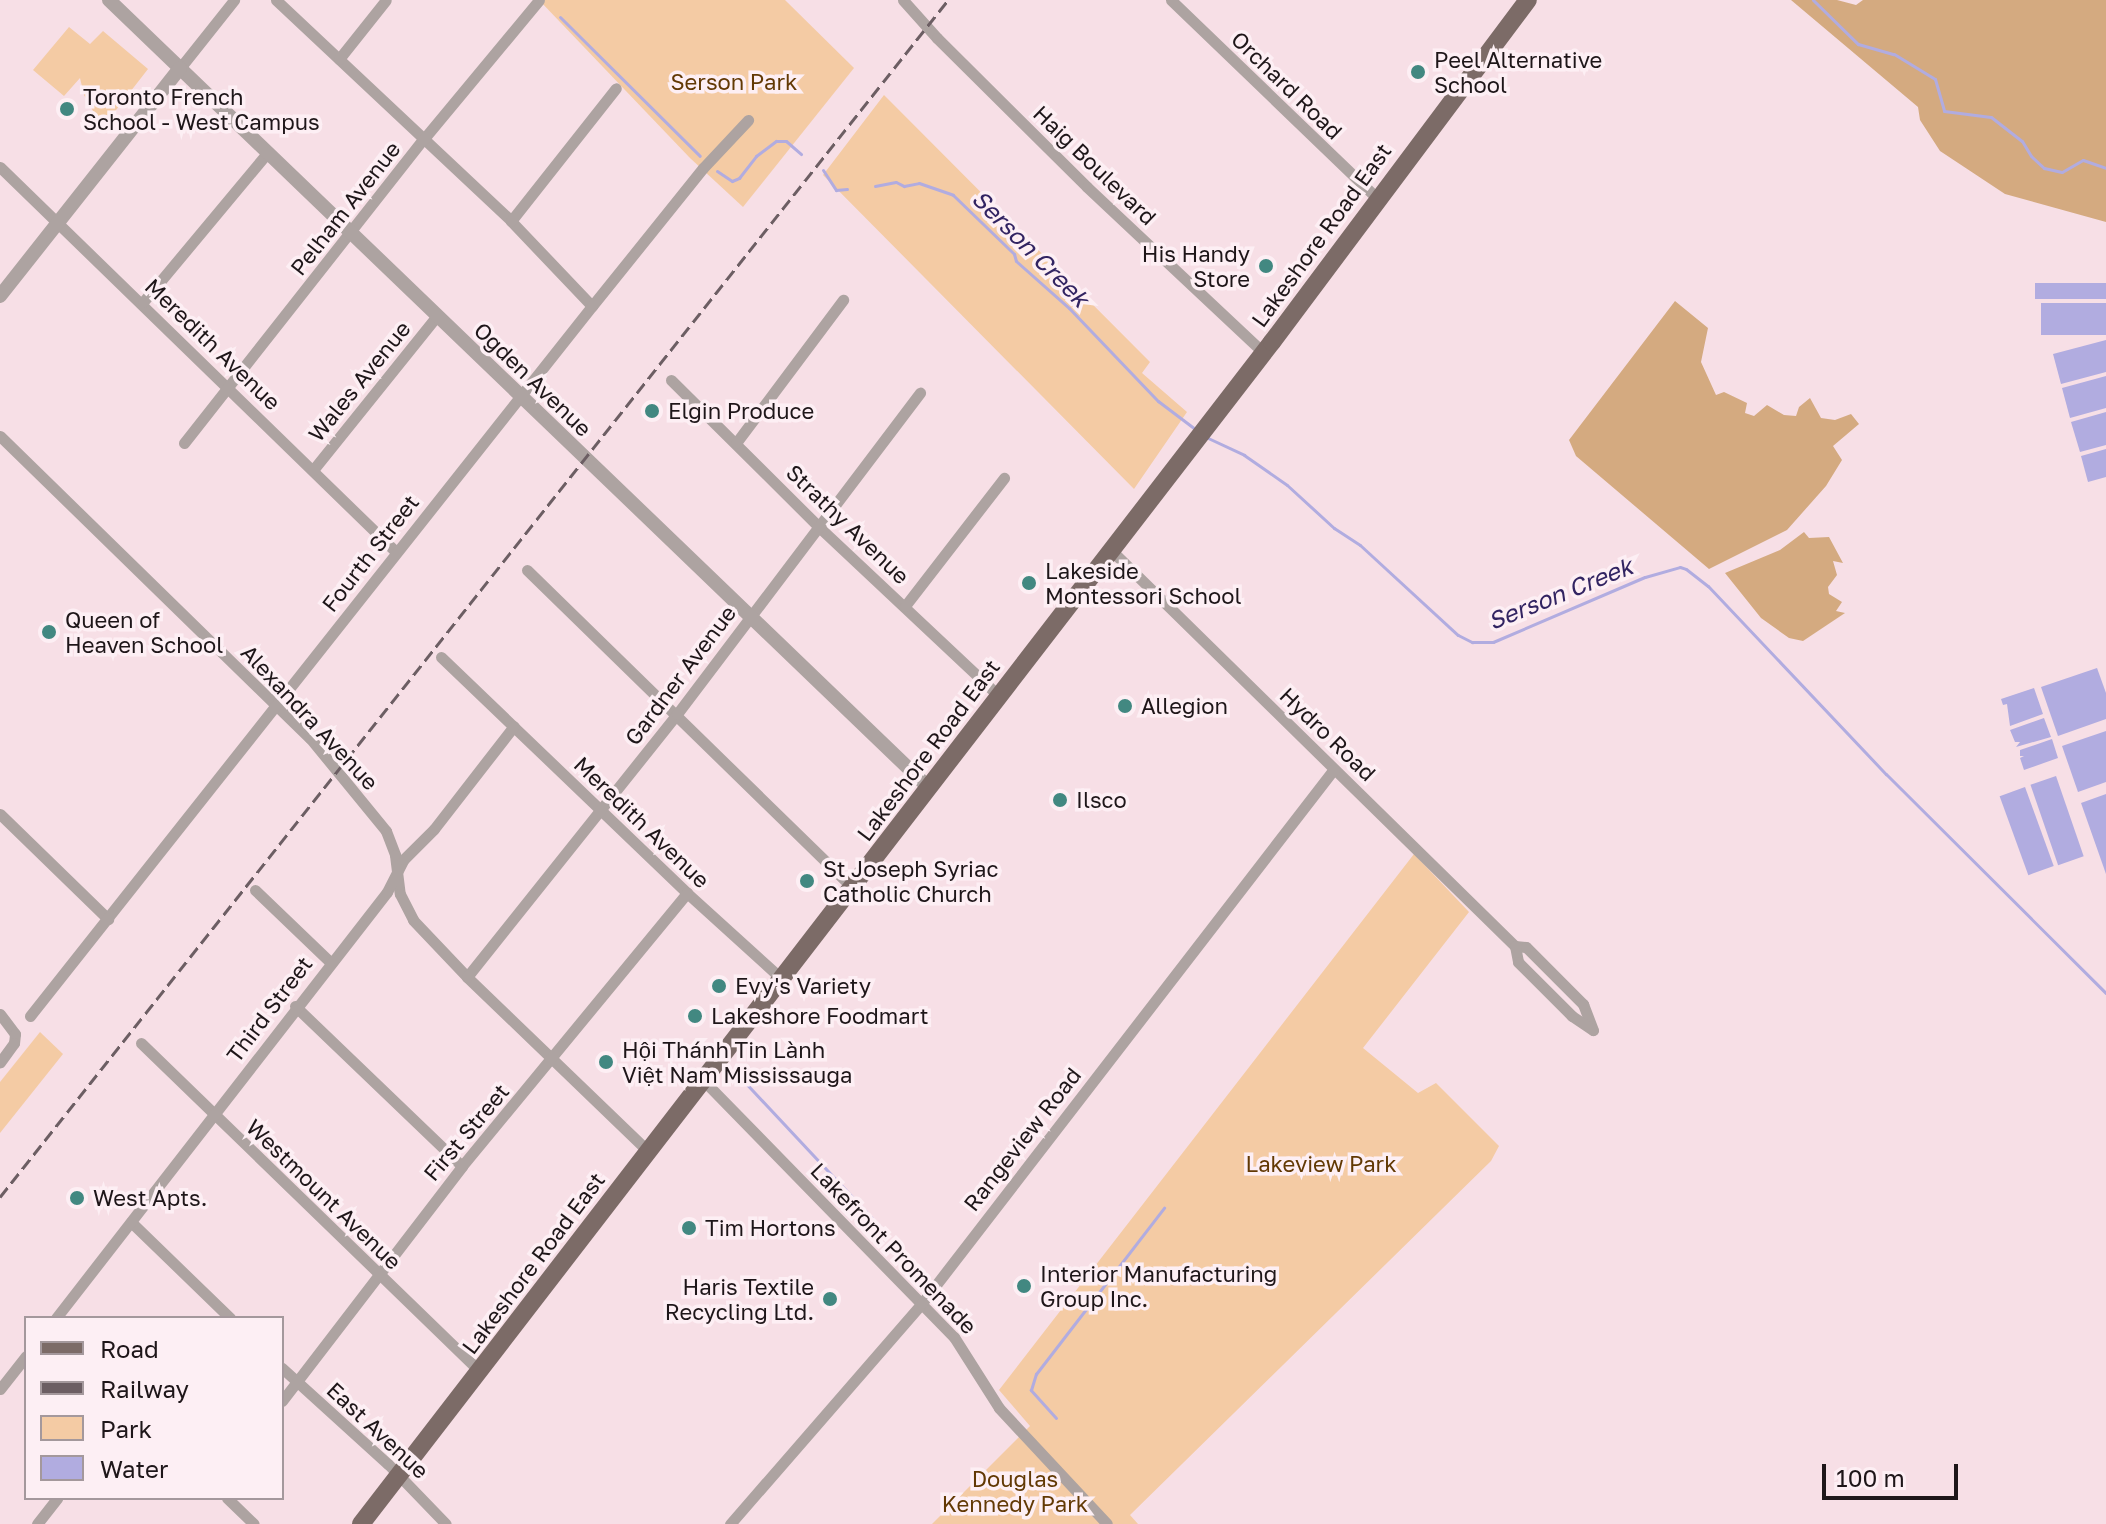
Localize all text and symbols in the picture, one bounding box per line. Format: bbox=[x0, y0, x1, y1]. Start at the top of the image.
street label: Orchard Road bbox=[1226, 26, 1348, 144]
place label: Peel Alternative School bbox=[1434, 46, 1602, 98]
marker: Peel Alternative School bbox=[1409, 63, 1427, 81]
park label: Serson Park bbox=[671, 69, 797, 95]
place label: Toronto French School - West Campus bbox=[83, 83, 320, 134]
marker: Toronto French School - West Campus bbox=[58, 100, 76, 118]
street label: Haig Boulevard bbox=[1028, 100, 1162, 230]
street label: Pelham Avenue bbox=[285, 136, 405, 280]
street label: Lakeshore Road East bbox=[1246, 138, 1396, 332]
water label: Serson Creek bbox=[967, 184, 1095, 312]
place label: His Handy Store bbox=[1142, 240, 1250, 292]
marker: His Handy Store bbox=[1257, 257, 1275, 275]
street label: Meredith Avenue bbox=[140, 273, 286, 415]
street label: Wales Avenue bbox=[302, 316, 416, 446]
street label: Ogden Avenue bbox=[469, 316, 597, 442]
place label: Elgin Produce bbox=[668, 398, 814, 424]
marker: Elgin Produce bbox=[643, 402, 661, 420]
street label: Strathy Avenue bbox=[781, 459, 915, 589]
street label: Fourth Street bbox=[316, 489, 424, 617]
water label: Serson Creek bbox=[1484, 551, 1636, 635]
place label: Lakeside Montessori School bbox=[1045, 557, 1242, 608]
marker: Lakeside Montessori School bbox=[1020, 574, 1038, 592]
street label: Gardner Avenue bbox=[619, 600, 741, 750]
place label: Queen of Heaven School bbox=[65, 606, 223, 658]
marker: Queen of Heaven School bbox=[40, 623, 58, 641]
street label: Alexandra Avenue bbox=[236, 639, 384, 795]
street label: Lakeshore Road East bbox=[851, 654, 1005, 846]
street label: Hydro Road bbox=[1275, 682, 1381, 786]
place label: Allegion bbox=[1141, 693, 1228, 719]
marker: Allegion bbox=[1116, 697, 1134, 715]
street label: Meredith Avenue bbox=[569, 751, 715, 893]
place label: Ilsco bbox=[1076, 787, 1127, 813]
marker: Ilsco bbox=[1051, 791, 1069, 809]
place label: St Joseph Syriac Catholic Church bbox=[823, 855, 998, 906]
marker: St Joseph Syriac Catholic Church bbox=[798, 872, 816, 890]
street label: Third Street bbox=[221, 951, 317, 1067]
place label: Evy's Variety bbox=[735, 973, 871, 999]
marker: Evy's Variety bbox=[710, 977, 728, 995]
place label: Lakeshore Foodmart bbox=[711, 1003, 928, 1029]
marker: Lakeshore Foodmart bbox=[686, 1007, 704, 1025]
place label: Hội Thánh Tin Lành Việt Nam Mississauga bbox=[622, 1036, 852, 1088]
marker: Hội Thánh Tin Lành Việt Nam Mississauga bbox=[597, 1053, 615, 1071]
street label: Rangeview Road bbox=[958, 1062, 1086, 1216]
street label: First Street bbox=[418, 1078, 514, 1186]
street label: Westmount Avenue bbox=[241, 1113, 407, 1275]
park label: Lakeview Park bbox=[1245, 1151, 1397, 1177]
street label: Lakefront Promenade bbox=[806, 1157, 982, 1339]
street label: Lakeshore Road East bbox=[456, 1167, 610, 1359]
place label: West Apts. bbox=[93, 1185, 207, 1211]
marker: West Apts. bbox=[68, 1189, 86, 1207]
place label: Tim Hortons bbox=[705, 1215, 836, 1241]
marker: Tim Hortons bbox=[680, 1219, 698, 1237]
place label: Interior Manufacturing Group Inc. bbox=[1040, 1260, 1277, 1312]
place label: Haris Textile Recycling Ltd. bbox=[665, 1273, 814, 1324]
marker: Interior Manufacturing Group Inc. bbox=[1015, 1277, 1033, 1295]
marker: Haris Textile Recycling Ltd. bbox=[821, 1290, 839, 1308]
legend bbox=[24, 1316, 284, 1500]
text: Road bbox=[100, 1334, 159, 1363]
text: Railway bbox=[100, 1374, 189, 1403]
street label: East Avenue bbox=[322, 1376, 434, 1484]
text: Park bbox=[100, 1414, 152, 1443]
scale bar bbox=[1826, 1448, 1962, 1498]
text: Water bbox=[100, 1454, 168, 1483]
text: 100 m bbox=[1836, 1463, 1905, 1492]
park label: Douglas Kennedy Park bbox=[942, 1465, 1088, 1516]

